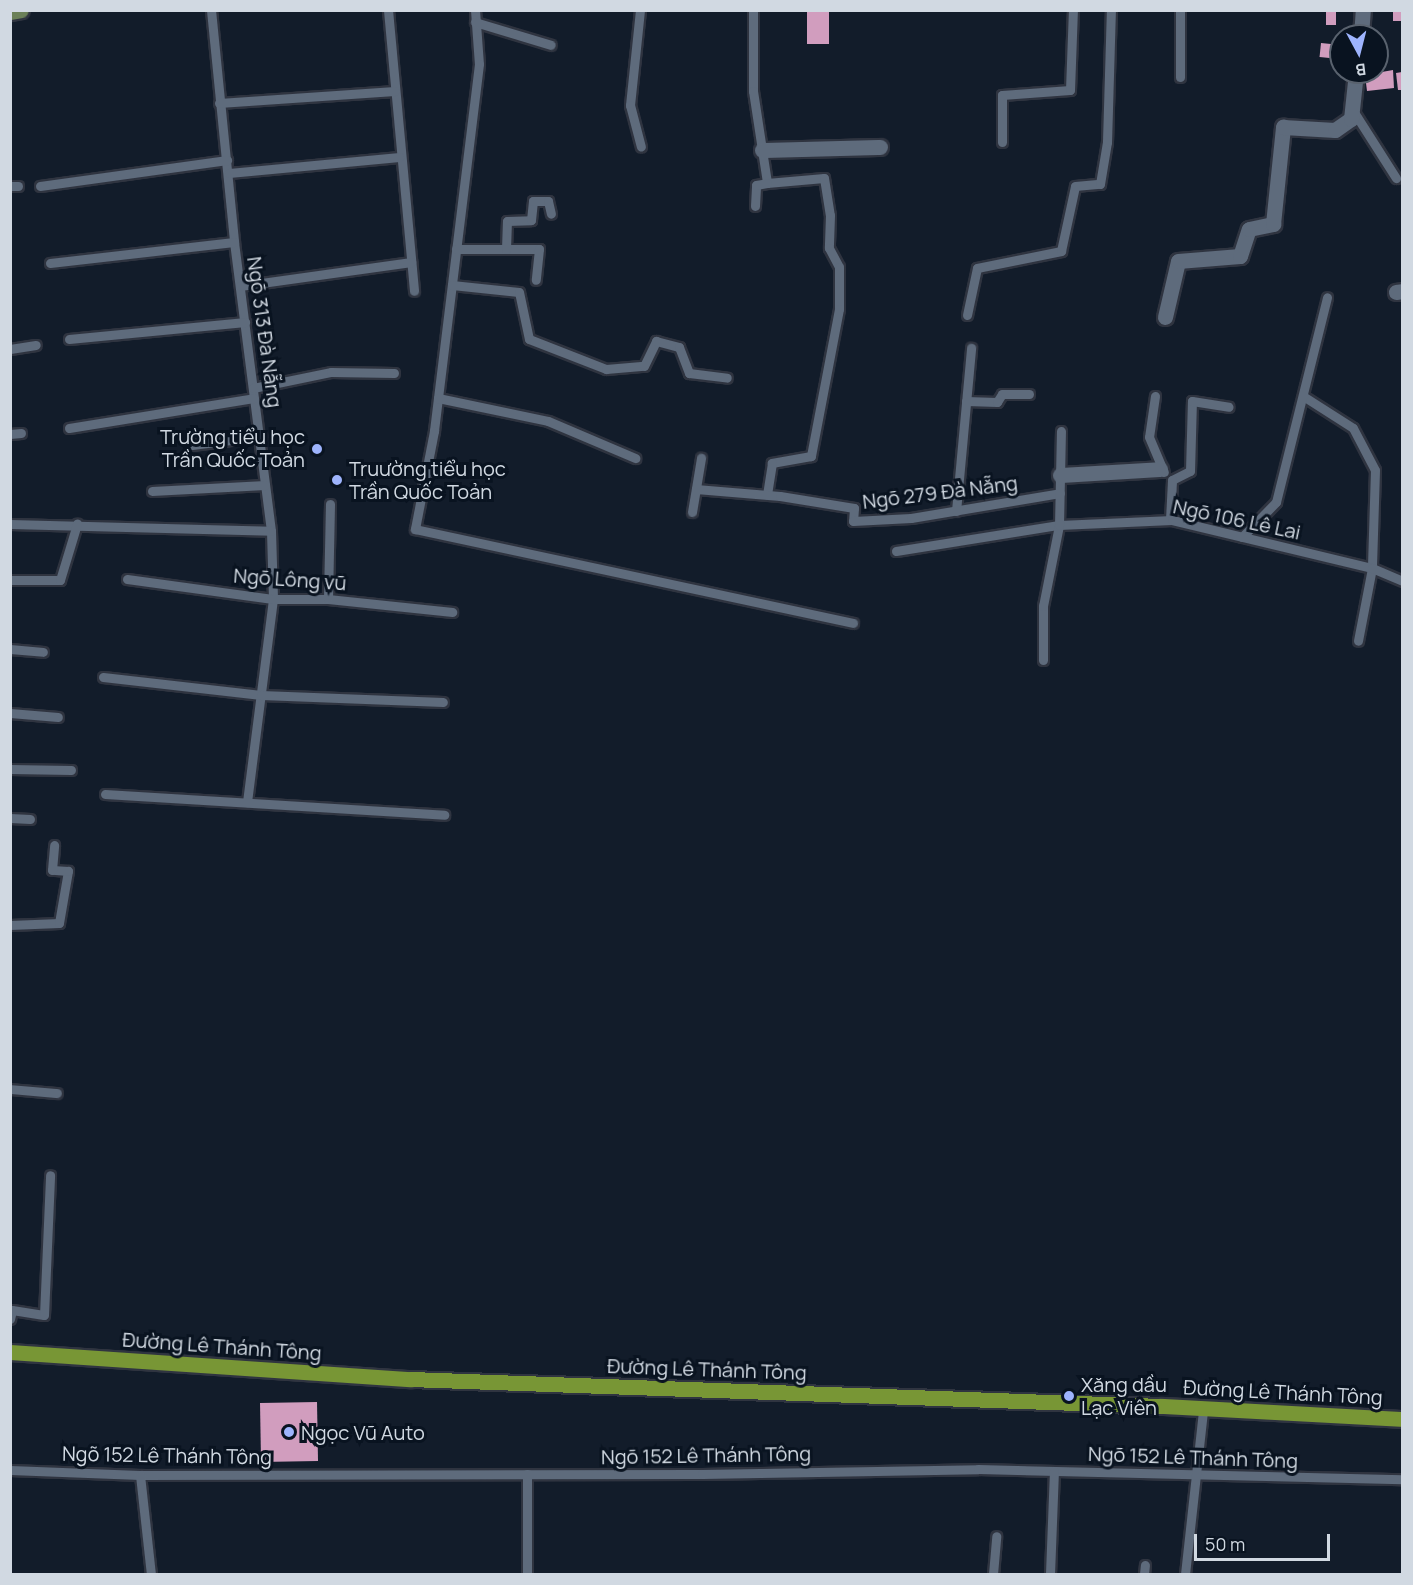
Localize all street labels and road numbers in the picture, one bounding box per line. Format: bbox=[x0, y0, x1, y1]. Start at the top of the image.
street label: Ngõ 313 Đà Nẵng bbox=[243, 255, 287, 409]
street label: Ngõ 279 Đà Nẵng bbox=[861, 471, 1019, 513]
street label: Ngõ 106 Lê Lai bbox=[1171, 494, 1303, 544]
street label: Ngõ Lông vũ bbox=[233, 563, 347, 595]
street label: Đường Lê Thánh Tông bbox=[122, 1327, 322, 1365]
street label: Đường Lê Thánh Tông bbox=[607, 1354, 807, 1384]
street label: Đường Lê Thánh Tông bbox=[1183, 1375, 1383, 1409]
street label: Ngõ 152 Lê Thánh Tông bbox=[62, 1441, 272, 1469]
street label: Ngõ 152 Lê Thánh Tông bbox=[601, 1441, 811, 1469]
street label: Ngõ 152 Lê Thánh Tông bbox=[1088, 1441, 1298, 1473]

